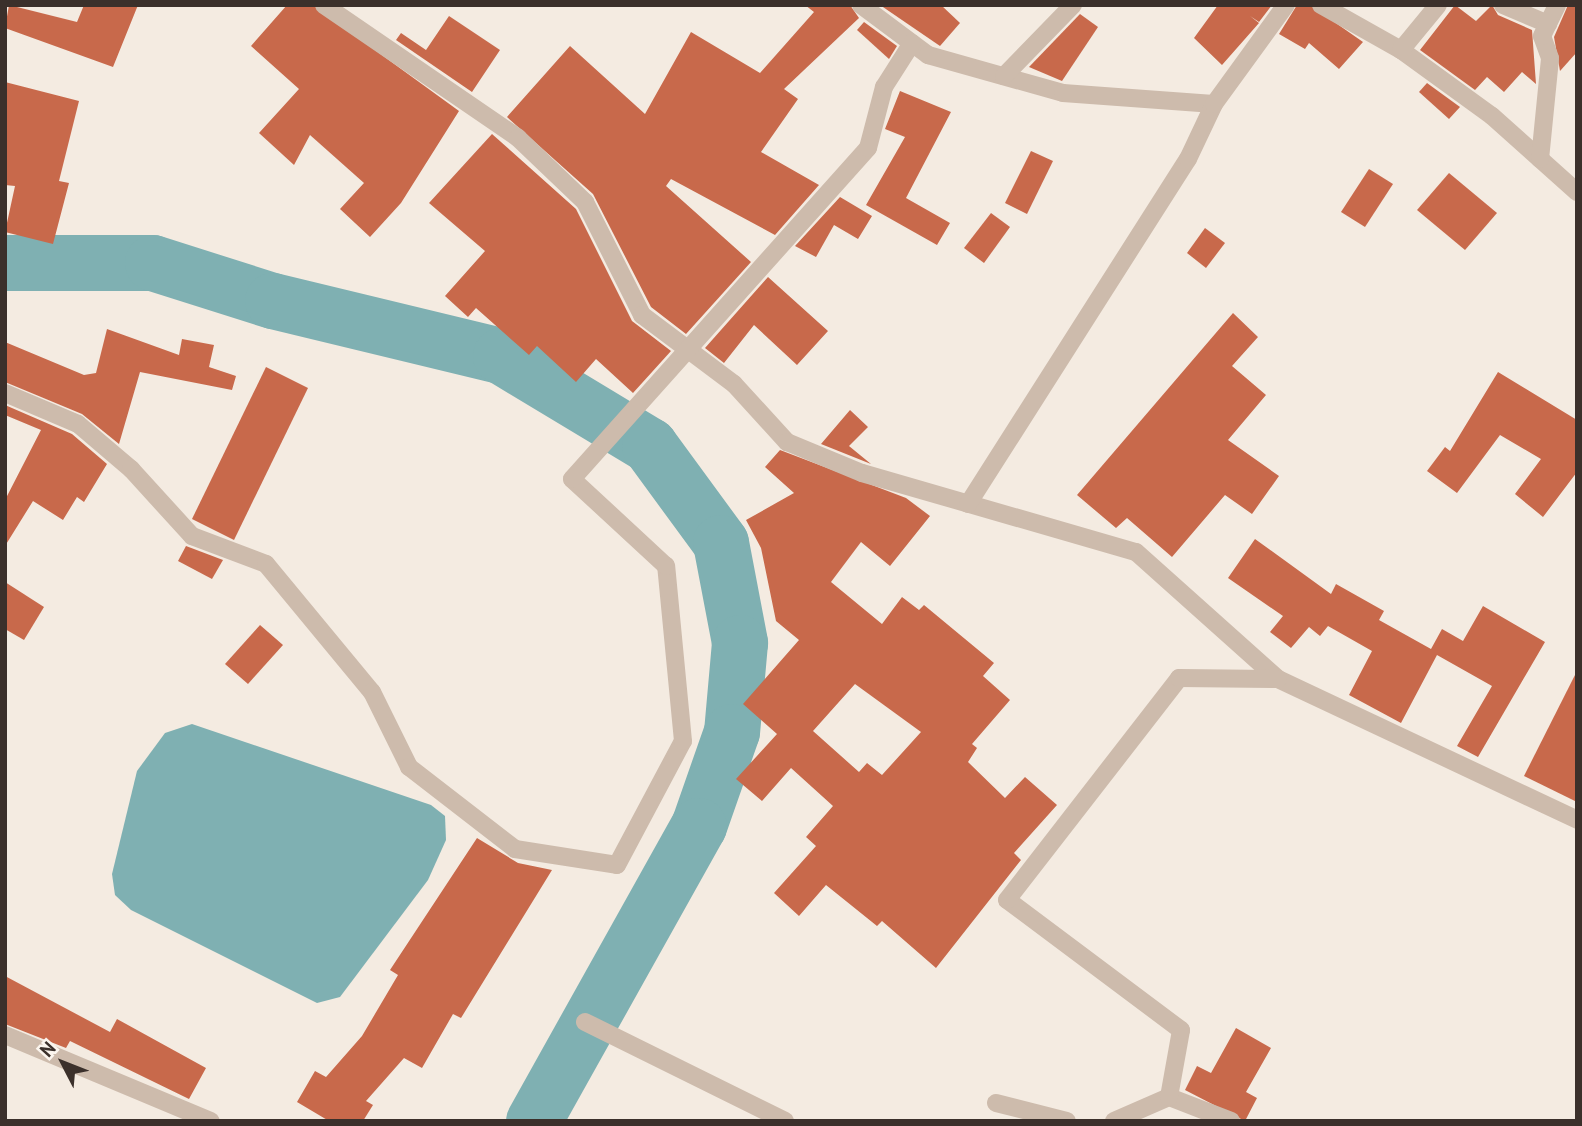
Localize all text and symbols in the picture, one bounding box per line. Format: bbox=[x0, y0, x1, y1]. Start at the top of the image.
north arrow bbox=[28, 1028, 98, 1098]
text: N bbox=[34, 1036, 60, 1062]

